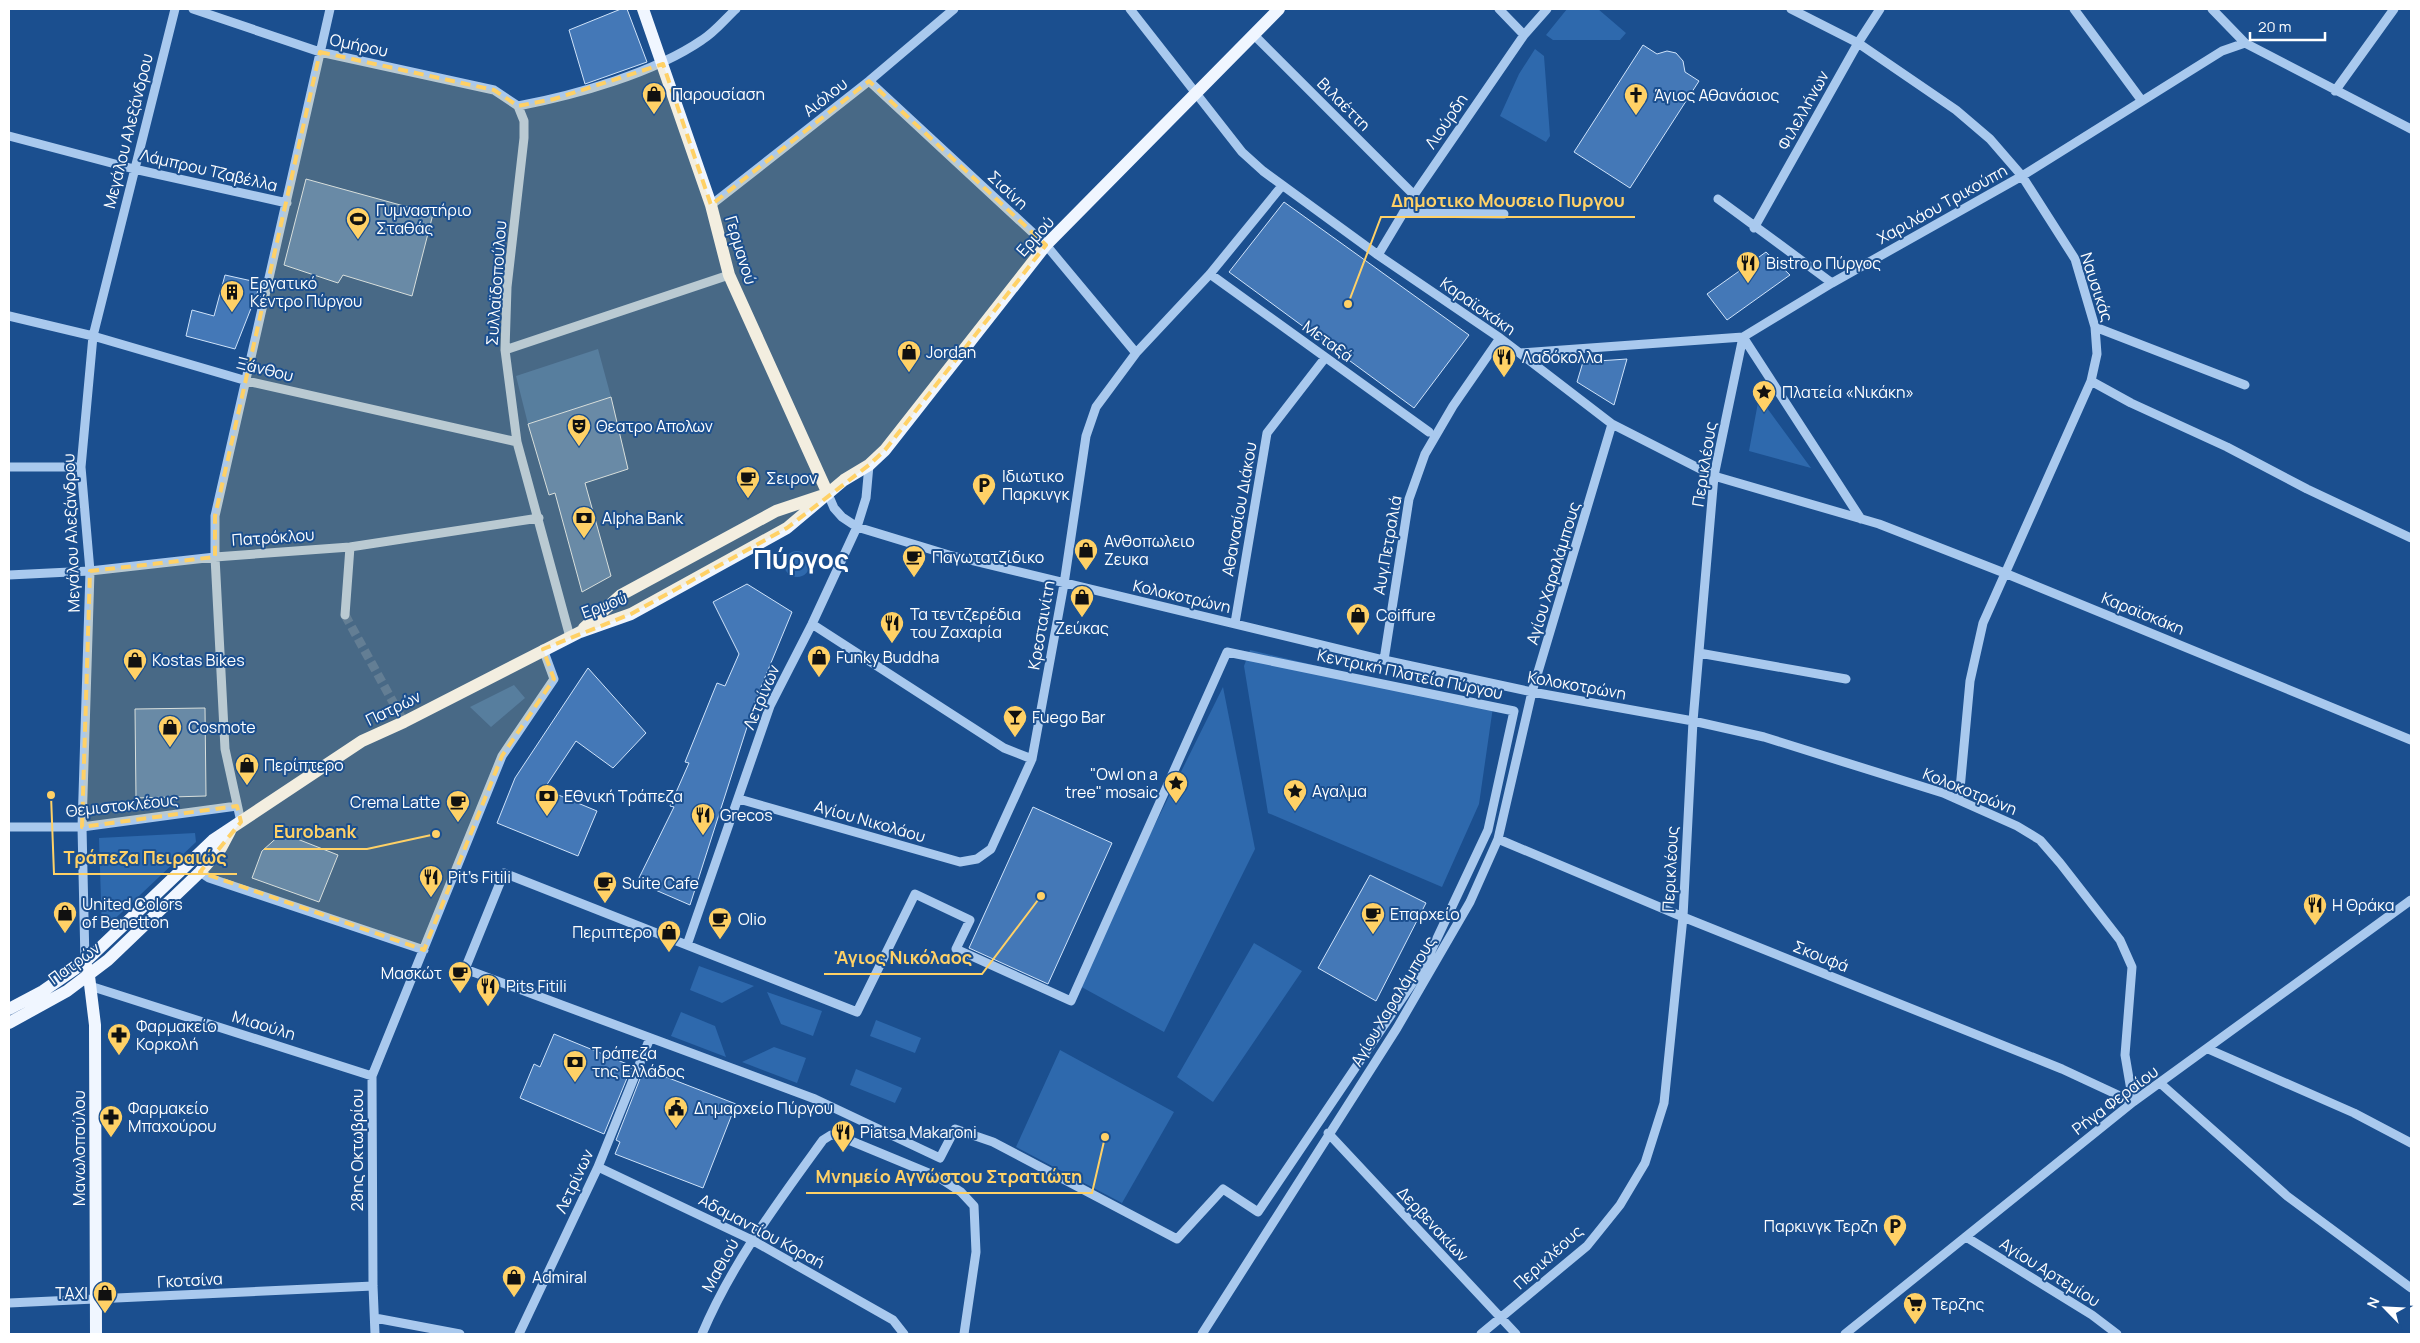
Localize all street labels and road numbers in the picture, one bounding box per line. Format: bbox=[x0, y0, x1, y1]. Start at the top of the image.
street label: Ομήρου bbox=[328, 28, 390, 62]
street label: Μεγάλου Αλεξάνδρου bbox=[98, 51, 158, 211]
street label: Φιλελλήνων bbox=[1772, 66, 1834, 154]
street label: Βιλαέττη bbox=[1312, 72, 1376, 136]
street label: Αιόλου bbox=[798, 73, 852, 121]
street label: Λιούρδη bbox=[1419, 89, 1473, 153]
street label: Λάμπρου Τζαβέλλα bbox=[138, 144, 280, 196]
street label: Χαριλάου Τρικούπη bbox=[1873, 159, 2011, 249]
street label: Σισίνη bbox=[983, 166, 1033, 214]
street label: Ερμού bbox=[1011, 211, 1059, 261]
street label: Γερμανού bbox=[720, 213, 762, 287]
street label: Συλλαϊδοπούλου bbox=[481, 220, 511, 346]
street label: Ναυσικάς bbox=[2075, 250, 2119, 325]
street label: Καραϊσκάκη bbox=[1436, 272, 1520, 340]
street label: Μεταξά bbox=[1298, 315, 1358, 367]
street label: Ξάνθου bbox=[234, 351, 296, 387]
street label: Περικλέους bbox=[1686, 420, 1722, 508]
street label: Αθανασίου Διάκου bbox=[1216, 440, 1262, 578]
street label: Μεγάλου Αλεξάνδρου bbox=[57, 453, 85, 613]
street label: Αυγ.Πετραλιά bbox=[1367, 494, 1407, 596]
street label: Αγίου Χαραλάμπους bbox=[1521, 499, 1585, 647]
street label: Πατρόκλου bbox=[231, 523, 315, 551]
street label: Κολοκοτρώνη bbox=[1131, 574, 1233, 618]
street label: Κρεσταινίτη bbox=[1022, 579, 1060, 671]
street label: Καραϊσκάκη bbox=[2098, 586, 2188, 640]
street label: Ερμού bbox=[578, 587, 630, 623]
street label: Κεντρική Πλατεία Πύργου bbox=[1315, 644, 1505, 704]
street label: Λετρίνων bbox=[738, 661, 784, 733]
street label: Κολοκοτρώνη bbox=[1526, 666, 1628, 704]
street label: Πατρών bbox=[362, 685, 424, 731]
street label: Κολοκοτρώνη bbox=[1920, 762, 2020, 820]
street label: Θεμιστοκλέους bbox=[65, 788, 180, 822]
street label: Αγίου Νικολάου bbox=[812, 795, 928, 847]
street label: Περικλέους bbox=[1657, 825, 1683, 913]
street label: Αγίου Χαραλάμπους bbox=[1345, 932, 1441, 1070]
street label: Σκουφά bbox=[1790, 935, 1852, 977]
street label: Πατρών bbox=[44, 937, 104, 989]
street label: Μιαούλη bbox=[230, 1005, 298, 1045]
street label: Ρήγα Φεραίου bbox=[2067, 1060, 2163, 1140]
street label: 28ης Οκτωβρίου bbox=[346, 1089, 368, 1211]
street label: Μανωλοπούλου bbox=[68, 1090, 90, 1206]
street label: Λετρίνων bbox=[550, 1145, 598, 1217]
street label: Δερβενακίων bbox=[1392, 1182, 1474, 1266]
street label: Αδαμαντίου Κοραή bbox=[695, 1189, 829, 1273]
street label: Περικλέους bbox=[1509, 1220, 1587, 1294]
street label: Αγίου Αρτεμίου bbox=[1996, 1232, 2104, 1312]
street label: Μαθιού bbox=[696, 1234, 744, 1296]
street label: Γκοτσίνα bbox=[157, 1267, 223, 1293]

